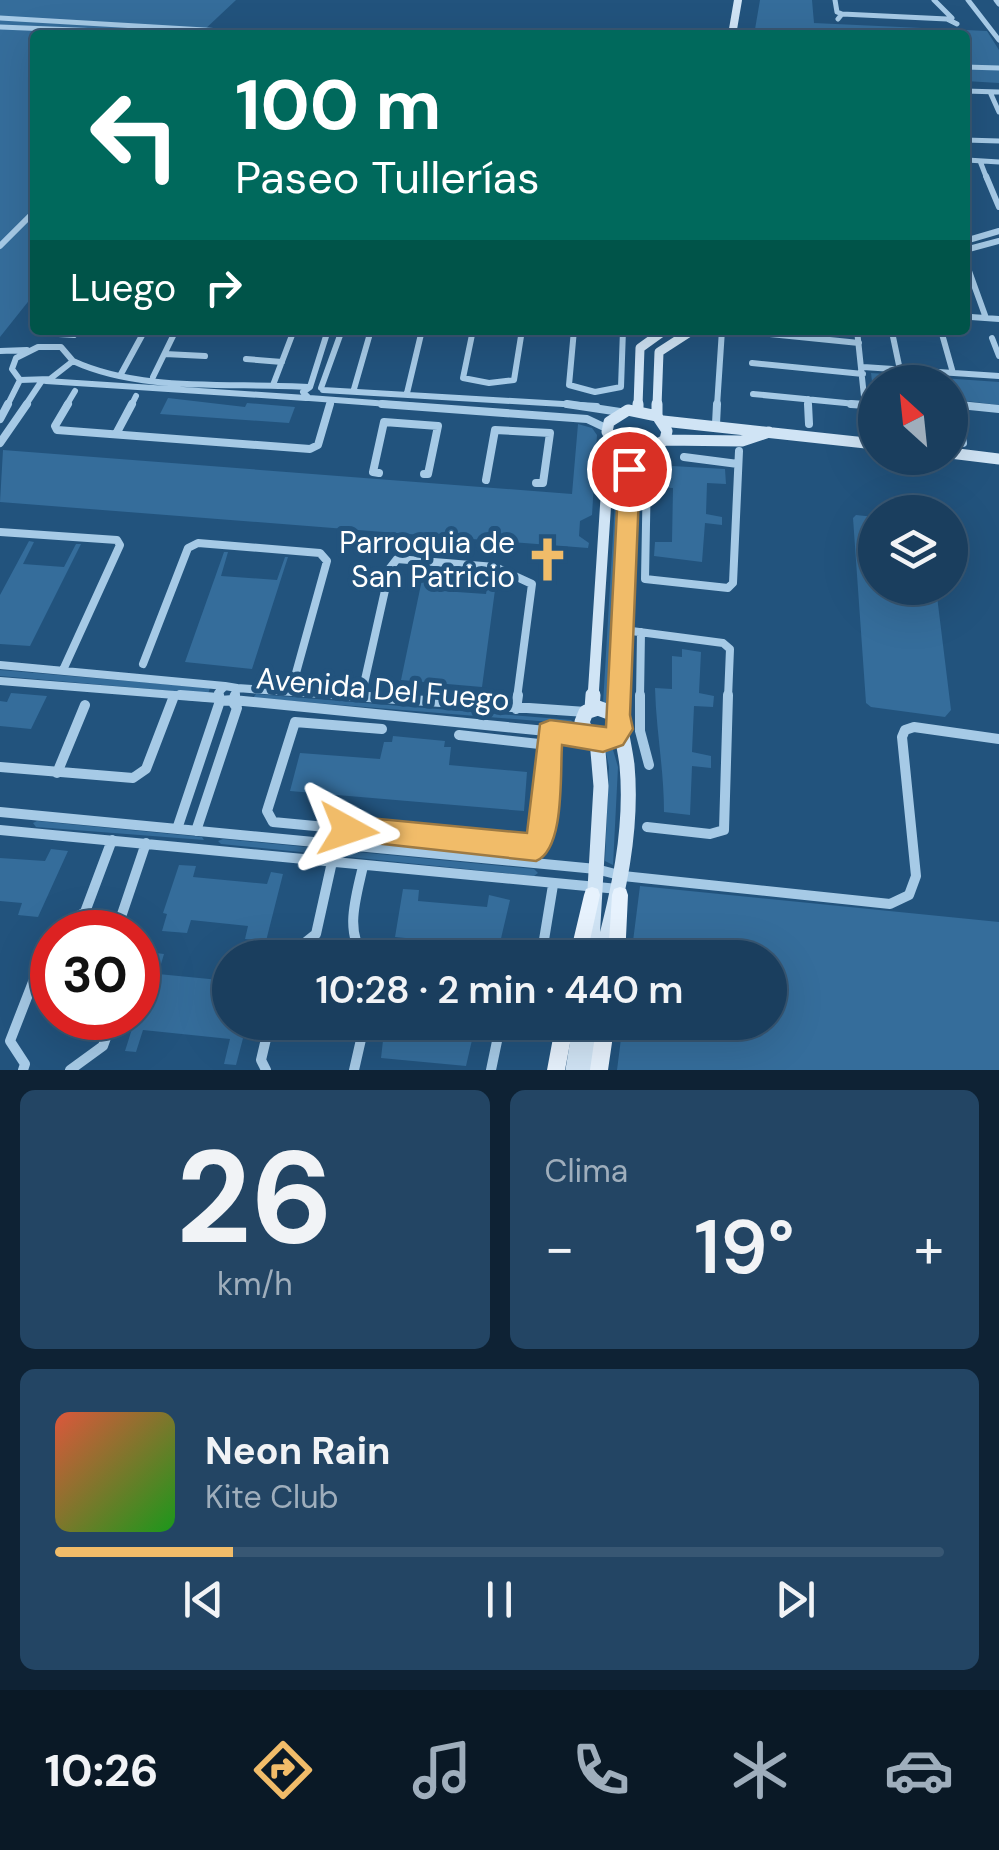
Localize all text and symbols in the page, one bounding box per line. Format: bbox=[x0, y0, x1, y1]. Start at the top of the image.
text: 100 m bbox=[235, 60, 441, 151]
icon: left bbox=[70, 70, 200, 200]
text: Paseo Tullerías bbox=[235, 148, 540, 207]
icon: right bbox=[196, 260, 251, 315]
text: Luego bbox=[70, 263, 176, 313]
north arrow bbox=[858, 365, 968, 475]
map controls bbox=[858, 365, 968, 605]
pin bbox=[587, 427, 672, 512]
icon: arrive bbox=[602, 442, 657, 497]
button: layers bbox=[858, 495, 968, 605]
place label: Parroquia de San Patricio bbox=[339, 523, 515, 596]
church icon: Parroquia de San Patricio bbox=[524, 535, 572, 583]
street label: Avenida Del Fuego bbox=[255, 658, 511, 720]
position arrow bbox=[296, 778, 400, 882]
speed limit sign: 30 bbox=[30, 910, 160, 1040]
text: 10:28 · 2 min · 440 m bbox=[316, 965, 684, 1015]
text: 26 bbox=[176, 1113, 333, 1282]
text: Clima bbox=[545, 1150, 628, 1192]
text: 19° bbox=[694, 1199, 794, 1296]
text: − bbox=[545, 1212, 575, 1284]
text: + bbox=[914, 1212, 944, 1284]
text: km/h bbox=[217, 1263, 293, 1305]
text: Neon Rain bbox=[205, 1426, 390, 1476]
text: Kite Club bbox=[205, 1476, 339, 1518]
icon: previous bbox=[176, 1572, 231, 1627]
icon: pause bbox=[472, 1572, 527, 1627]
icon: next bbox=[768, 1572, 823, 1627]
icon: directions bbox=[248, 1735, 318, 1805]
icon: music bbox=[407, 1735, 477, 1805]
icon: phone bbox=[566, 1735, 636, 1805]
icon: climate bbox=[725, 1735, 795, 1805]
icon: car bbox=[884, 1735, 954, 1805]
text: 10:26 bbox=[45, 1741, 159, 1800]

